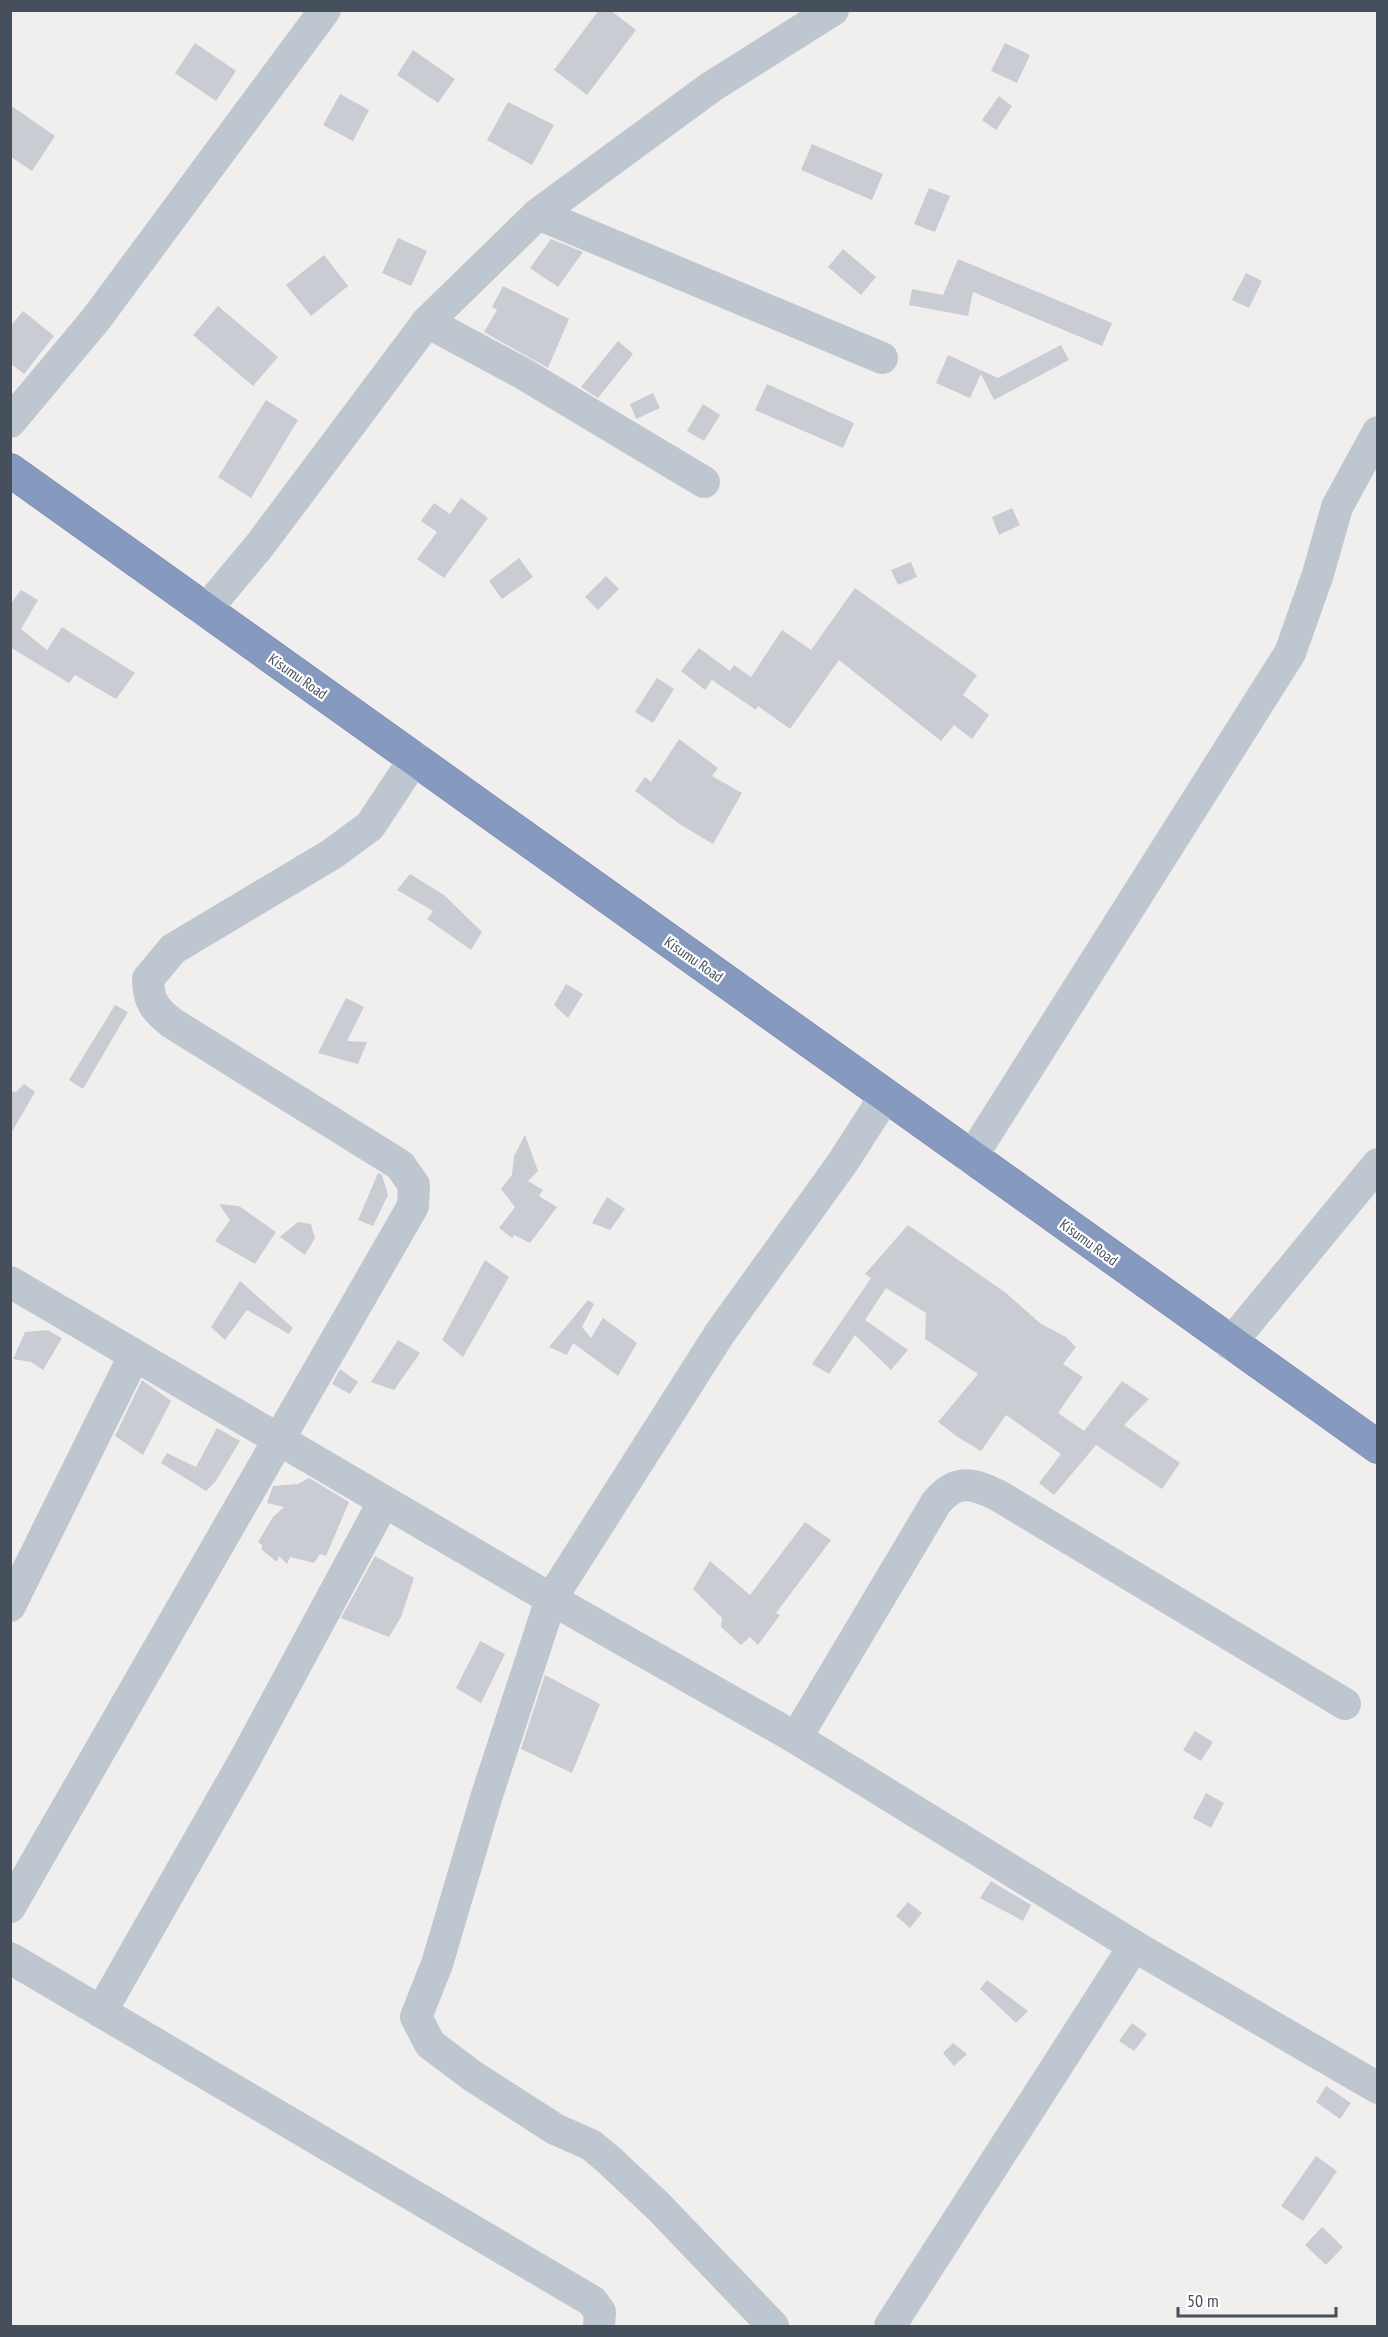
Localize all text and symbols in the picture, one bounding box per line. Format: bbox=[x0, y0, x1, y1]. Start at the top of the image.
street label: Kisumu Road bbox=[265, 649, 331, 703]
street label: Kisumu Road bbox=[661, 932, 727, 986]
street label: Kisumu Road bbox=[1056, 1215, 1122, 1269]
scale bar bbox=[1178, 2280, 1336, 2318]
text: 50 m bbox=[1187, 2289, 1219, 2312]

